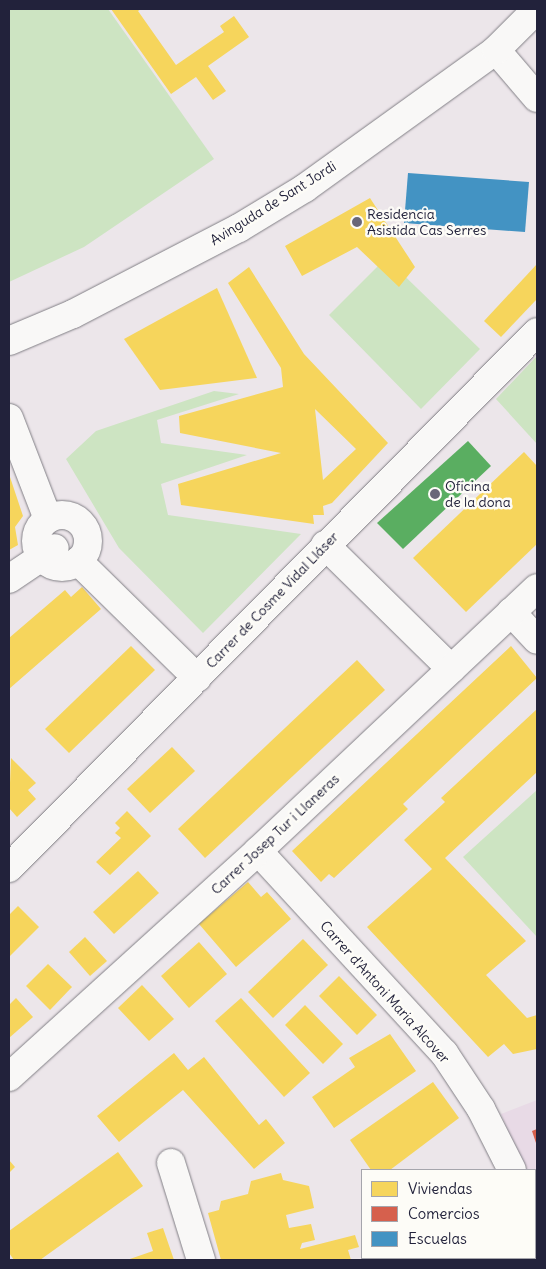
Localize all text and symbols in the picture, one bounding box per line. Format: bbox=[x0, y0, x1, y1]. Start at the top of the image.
street label: Avinguda de Sant Jordi bbox=[207, 157, 339, 249]
place label: Residencia Asistida Cas Serres bbox=[367, 206, 486, 238]
marker: Residencia Asistida Cas Serres bbox=[351, 216, 363, 228]
place label: Oficina de la dona bbox=[445, 478, 511, 511]
marker: Oficina de la dona bbox=[429, 488, 441, 500]
street label: Carrer de Cosme Vidal Lláser bbox=[202, 528, 342, 672]
street label: Carrer Josep Tur i Llaneras bbox=[207, 770, 343, 898]
street label: Carrer d'Antoni Maria Alcover bbox=[317, 917, 453, 1067]
legend bbox=[361, 1169, 536, 1259]
text: Viviendas bbox=[408, 1179, 472, 1198]
text: Comercios bbox=[408, 1204, 480, 1223]
text: Escuelas bbox=[408, 1229, 467, 1248]

